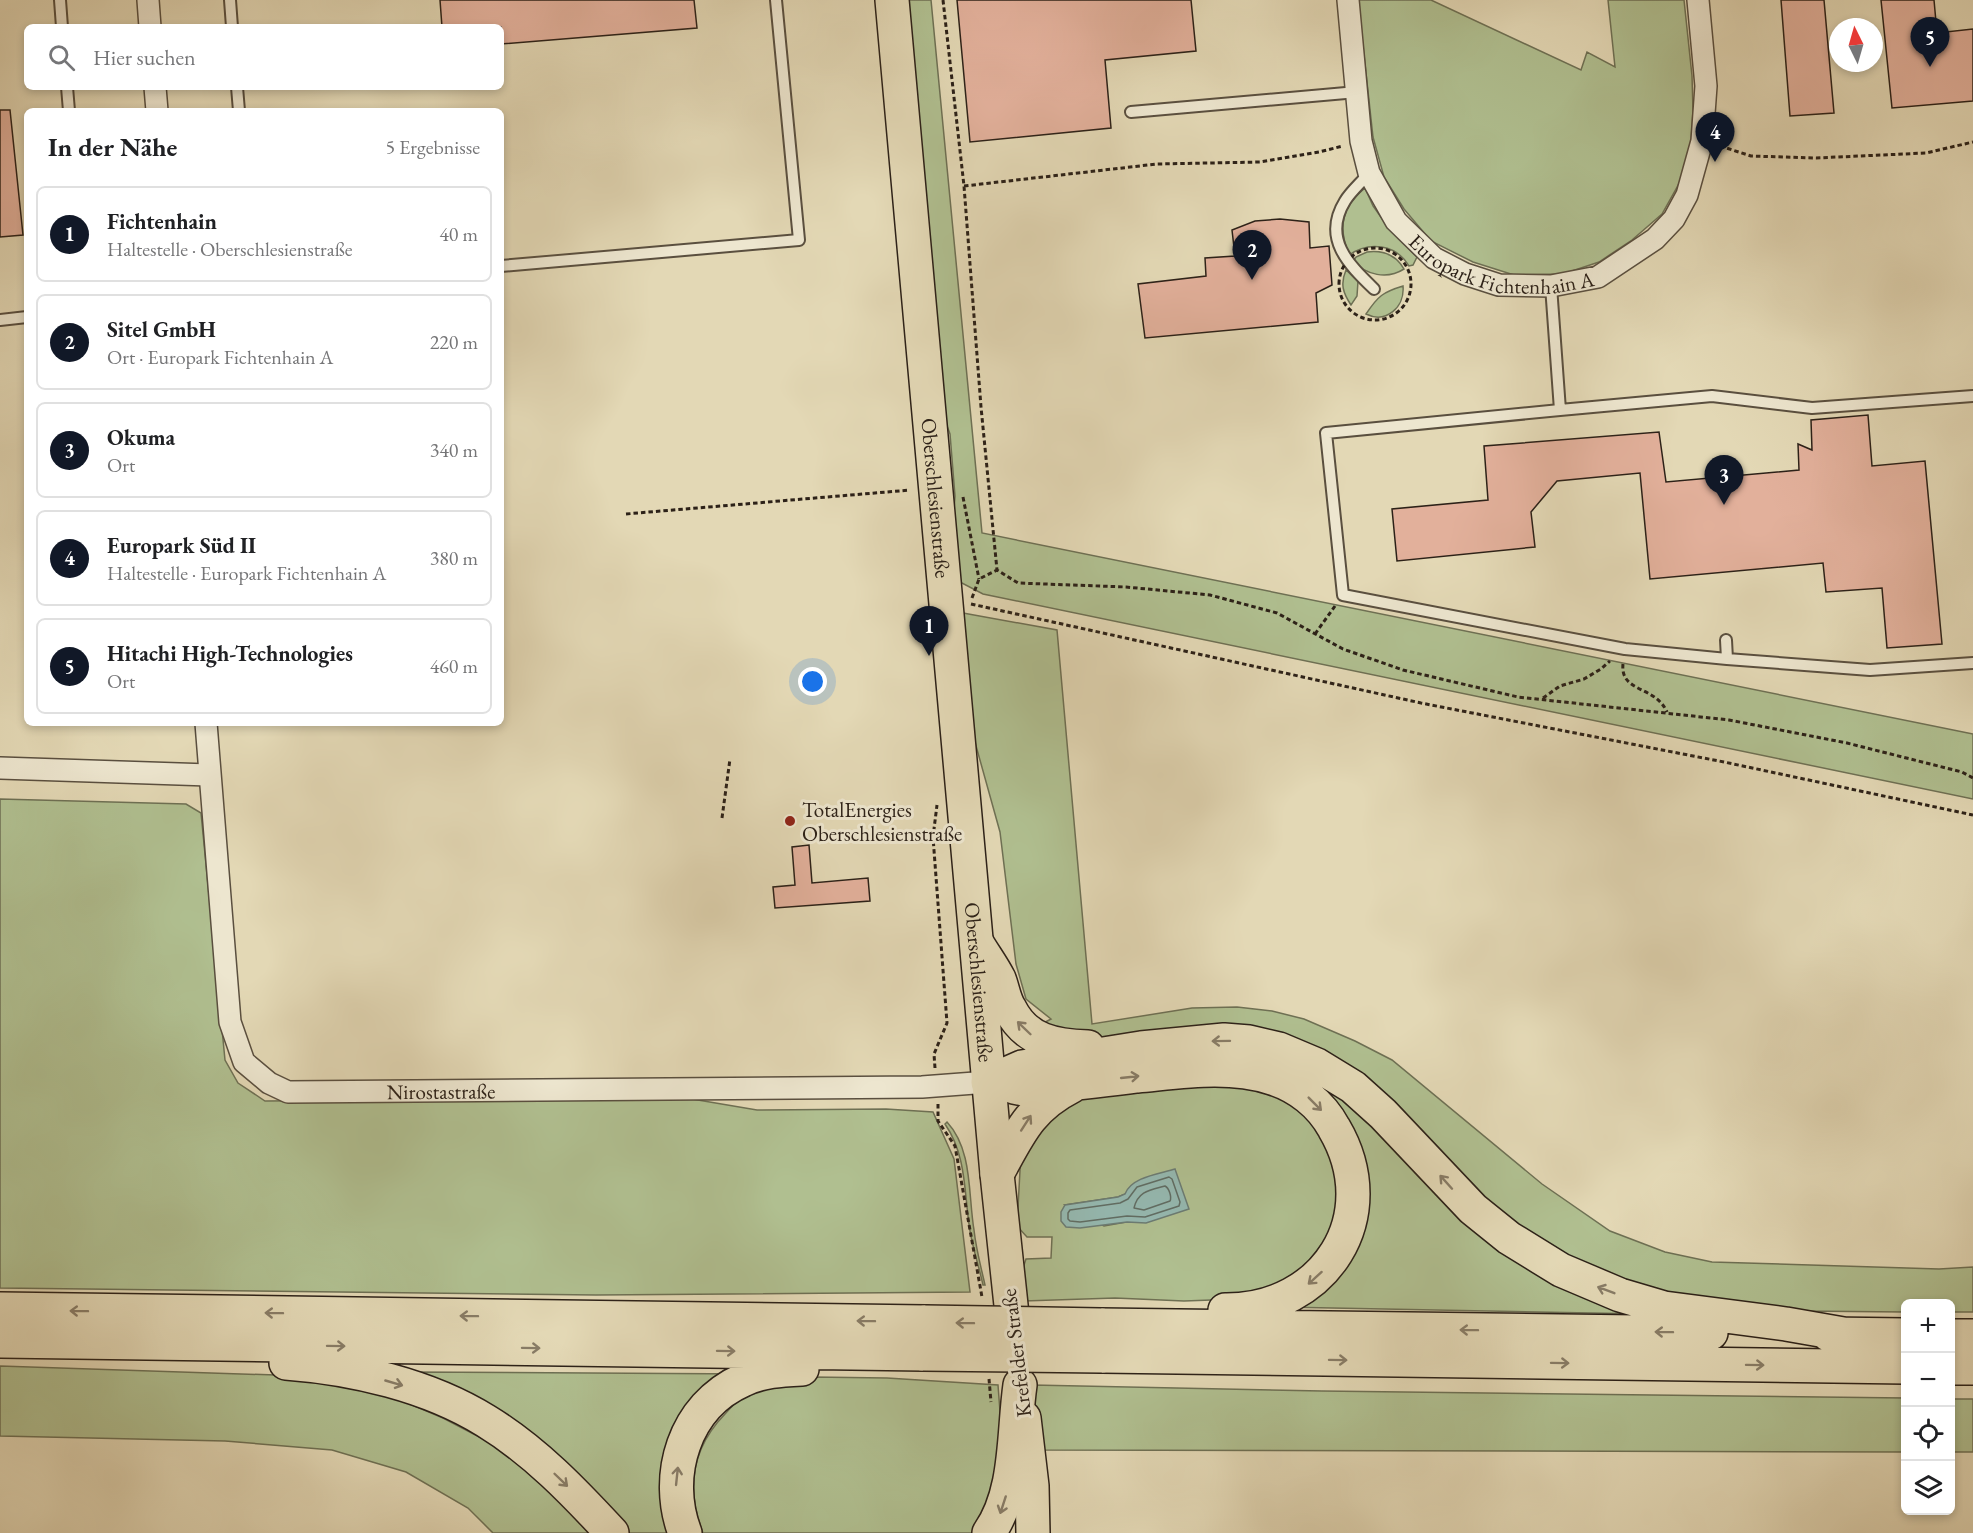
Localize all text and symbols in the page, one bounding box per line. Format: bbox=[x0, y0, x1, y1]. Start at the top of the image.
pin: 5 bbox=[1910, 17, 1950, 67]
north arrow bbox=[1829, 18, 1883, 72]
search box bbox=[24, 24, 504, 90]
icon: search bbox=[45, 41, 78, 74]
text: Hier suchen bbox=[93, 43, 196, 72]
pin: 4 bbox=[1696, 112, 1734, 162]
text: In der Nähe bbox=[48, 130, 177, 164]
text: 5 Ergebnisse bbox=[385, 134, 480, 160]
text: Fichtenhain bbox=[107, 207, 217, 236]
text: 1 bbox=[64, 221, 75, 247]
text: 40 m bbox=[439, 221, 478, 247]
street label: Europark Fichtenhain A bbox=[1403, 228, 1597, 300]
pin: 2 bbox=[1232, 230, 1272, 280]
text: Haltestelle · Oberschlesienstraße bbox=[107, 236, 353, 262]
text: Sitel GmbH bbox=[107, 315, 216, 344]
text: 2 bbox=[64, 329, 75, 355]
text: 220 m bbox=[430, 329, 478, 355]
text: Ort · Europark Fichtenhain A bbox=[107, 344, 333, 370]
street label: Oberschlesienstraße bbox=[916, 417, 957, 579]
text: Okuma bbox=[107, 423, 175, 452]
text: 3 bbox=[64, 437, 75, 463]
text: 340 m bbox=[430, 437, 478, 463]
text: Ort bbox=[107, 452, 135, 478]
pin: 3 bbox=[1704, 456, 1744, 505]
text: Europark Süd II bbox=[107, 531, 256, 560]
text: 4 bbox=[64, 545, 75, 571]
text: 380 m bbox=[430, 545, 478, 571]
text: Haltestelle · Europark Fichtenhain A bbox=[107, 560, 386, 586]
pin: 1 bbox=[910, 606, 948, 656]
text: Hitachi High-Technologies bbox=[107, 639, 353, 668]
text: 5 bbox=[64, 653, 75, 679]
text: 460 m bbox=[430, 653, 478, 679]
your location bbox=[798, 667, 827, 696]
text: Ort bbox=[107, 668, 135, 694]
place label: TotalEnergies Oberschlesienstraße bbox=[802, 796, 962, 847]
marker: TotalEnergies Oberschlesienstraße bbox=[783, 814, 797, 828]
street label: Oberschlesienstraße bbox=[959, 901, 1000, 1063]
one-way arrow bbox=[1017, 1020, 1032, 1035]
one-way arrow bbox=[1211, 1035, 1231, 1047]
one-way arrow bbox=[1119, 1071, 1139, 1082]
street label: Nirostastraße bbox=[387, 1077, 495, 1105]
one-way arrow bbox=[1308, 1097, 1323, 1112]
one-way arrow bbox=[1020, 1115, 1033, 1132]
one-way arrow bbox=[1439, 1175, 1453, 1190]
one-way arrow bbox=[1308, 1271, 1323, 1285]
one-way arrow bbox=[1597, 1284, 1616, 1295]
street label: Krefelder Straße bbox=[995, 1287, 1037, 1419]
map controls bbox=[1901, 1299, 1955, 1515]
button: + bbox=[1901, 1299, 1955, 1353]
one-way arrow bbox=[69, 1305, 89, 1316]
one-way arrow bbox=[264, 1307, 284, 1319]
one-way arrow bbox=[459, 1310, 479, 1322]
one-way arrow bbox=[857, 1316, 877, 1327]
one-way arrow bbox=[956, 1317, 976, 1329]
one-way arrow bbox=[1460, 1324, 1480, 1336]
one-way arrow bbox=[1655, 1326, 1675, 1338]
one-way arrow bbox=[325, 1340, 345, 1352]
one-way arrow bbox=[520, 1343, 540, 1354]
one-way arrow bbox=[715, 1345, 735, 1357]
button: − bbox=[1901, 1353, 1955, 1407]
one-way arrow bbox=[1328, 1354, 1348, 1365]
one-way arrow bbox=[1550, 1357, 1570, 1368]
one-way arrow bbox=[1745, 1359, 1765, 1371]
one-way arrow bbox=[384, 1378, 403, 1389]
button: locate bbox=[1901, 1407, 1955, 1461]
button: layers bbox=[1901, 1461, 1955, 1515]
one-way arrow bbox=[672, 1466, 683, 1486]
one-way arrow bbox=[553, 1473, 568, 1487]
one-way arrow bbox=[997, 1495, 1008, 1514]

